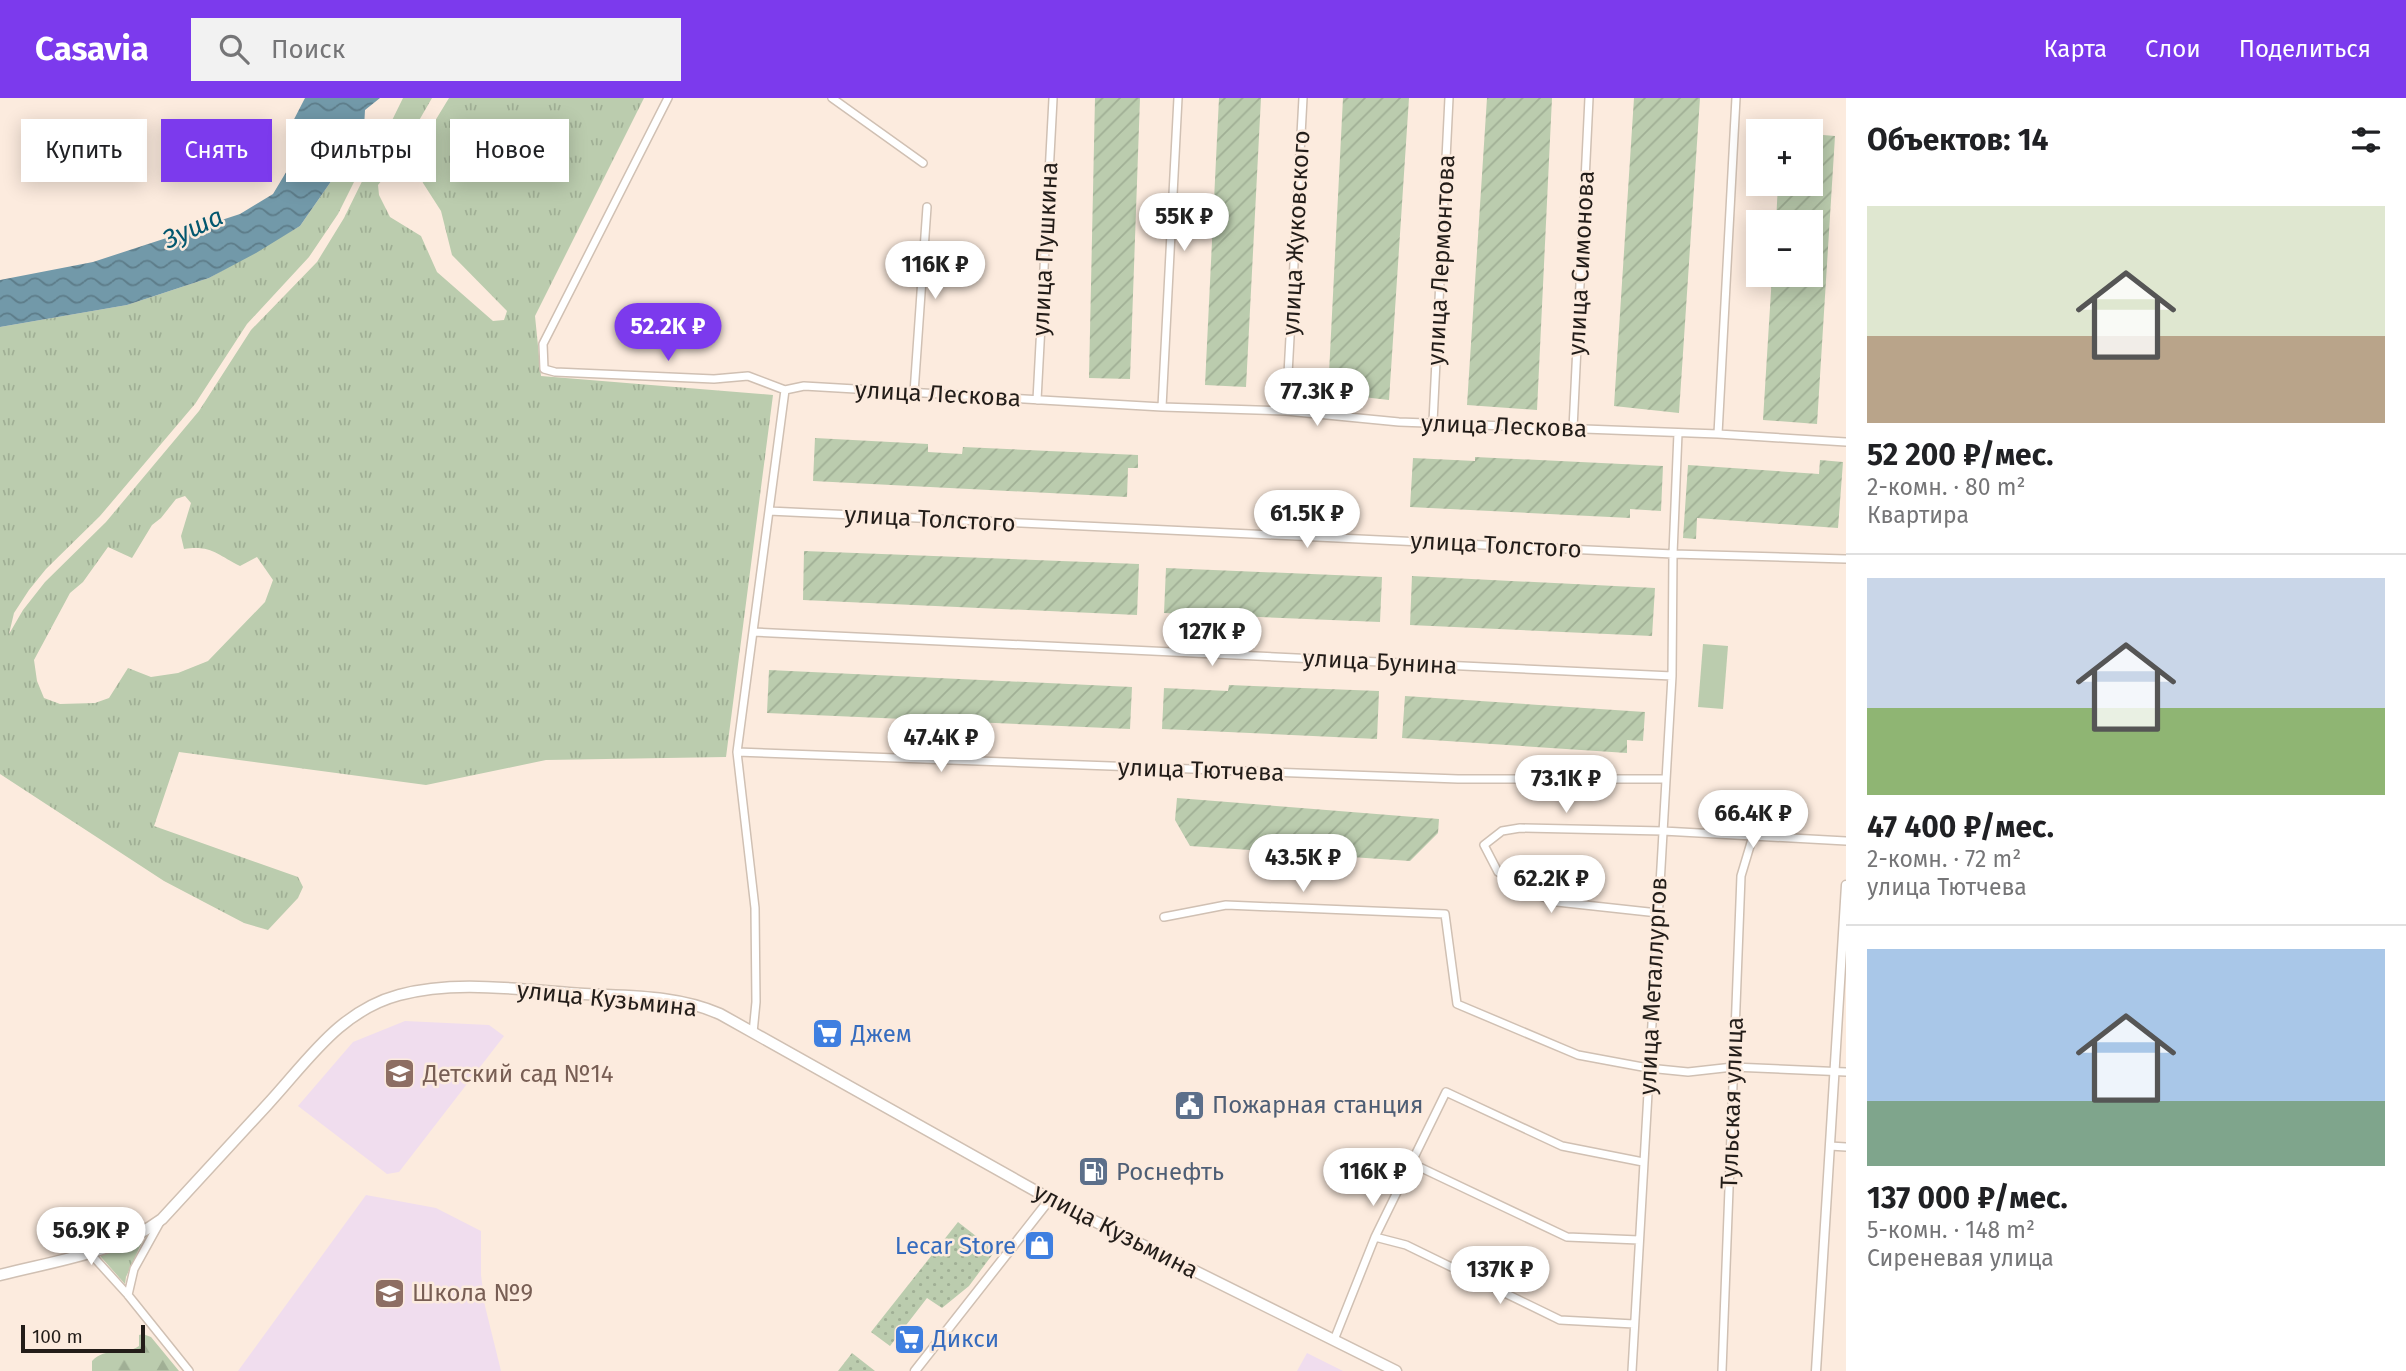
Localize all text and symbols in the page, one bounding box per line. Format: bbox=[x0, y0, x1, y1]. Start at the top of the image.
search box bbox=[191, 18, 681, 81]
text: Casavia bbox=[35, 29, 149, 69]
icon: search bbox=[215, 30, 253, 68]
text: Поиск bbox=[271, 34, 345, 65]
text: Карта bbox=[2043, 35, 2107, 63]
text: Слои bbox=[2145, 35, 2201, 63]
text: Поделиться bbox=[2239, 35, 2371, 63]
chip: Купить bbox=[21, 119, 147, 182]
chip: Снять bbox=[161, 119, 272, 182]
chip: Фильтры bbox=[286, 119, 436, 182]
chip: Новое bbox=[450, 119, 569, 182]
map controls bbox=[1746, 119, 1823, 287]
button: + bbox=[1746, 119, 1823, 196]
icon: filters bbox=[2347, 121, 2385, 159]
text: Объектов: 14 bbox=[1867, 122, 2049, 158]
street label: улица Жуковского bbox=[1277, 130, 1315, 336]
street label: улица Лермонтова bbox=[1421, 154, 1461, 366]
street label: улица Пушкина bbox=[1026, 161, 1064, 337]
street label: улица Симонова bbox=[1562, 170, 1600, 356]
pin: 55K ₽ bbox=[1135, 194, 1233, 253]
water label: Зуша bbox=[157, 201, 228, 256]
text: 55K ₽ bbox=[1155, 202, 1213, 230]
button: − bbox=[1746, 210, 1823, 287]
pin: 116K ₽ bbox=[878, 242, 992, 301]
text: 116K ₽ bbox=[901, 250, 969, 278]
icon: home bbox=[2063, 252, 2189, 378]
pin: 52.2K ₽ bbox=[603, 303, 733, 363]
text: 52.2K ₽ bbox=[630, 312, 706, 340]
pin: 77.3K ₽ bbox=[1252, 368, 1382, 428]
street label: улица Лескова bbox=[854, 376, 1022, 412]
text: 77.3K ₽ bbox=[1280, 377, 1354, 405]
street label: улица Лескова bbox=[1420, 409, 1588, 443]
text: 52 200 ₽/мес. bbox=[1867, 437, 2054, 473]
text: 2-комн. · 80 m² bbox=[1867, 473, 2026, 501]
pin: 61.5K ₽ bbox=[1242, 490, 1372, 550]
text: 61.5K ₽ bbox=[1270, 499, 1344, 527]
street label: улица Толстого bbox=[844, 501, 1016, 537]
text: Квартира bbox=[1867, 501, 1969, 529]
street label: улица Толстого bbox=[1410, 527, 1582, 563]
pin: 127K ₽ bbox=[1155, 608, 1269, 668]
text: 127K ₽ bbox=[1179, 617, 1245, 645]
icon: home bbox=[2063, 624, 2189, 750]
street label: улица Бунина bbox=[1302, 644, 1458, 680]
pin: 47.4K ₽ bbox=[876, 714, 1006, 774]
text: 47.4K ₽ bbox=[904, 723, 978, 751]
street label: улица Тютчева bbox=[1117, 753, 1285, 787]
pin: 73.1K ₽ bbox=[1501, 756, 1631, 815]
text: 73.1K ₽ bbox=[1531, 764, 1601, 792]
pin: 66.4K ₽ bbox=[1688, 790, 1818, 850]
text: 66.4K ₽ bbox=[1714, 799, 1792, 827]
text: 47 400 ₽/мес. bbox=[1867, 809, 2054, 845]
pin: 43.5K ₽ bbox=[1238, 834, 1368, 894]
text: 43.5K ₽ bbox=[1265, 843, 1341, 871]
text: 2-комн. · 72 m² bbox=[1867, 845, 2021, 873]
pin: 62.2K ₽ bbox=[1486, 856, 1616, 915]
text: 62.2K ₽ bbox=[1513, 864, 1589, 892]
text: улица Тютчева bbox=[1867, 873, 2027, 901]
street label: улица Металлургов bbox=[1633, 876, 1673, 1096]
street label: улица Кузьмина bbox=[516, 976, 698, 1022]
icon: home bbox=[2063, 995, 2189, 1121]
street label: Тульская улица bbox=[1715, 1016, 1749, 1190]
supermarket icon: Джем bbox=[811, 1017, 845, 1051]
place label: Джем bbox=[850, 1020, 912, 1048]
school or university icon: Детский сад №14 bbox=[383, 1057, 417, 1091]
place label: Детский сад №14 bbox=[422, 1060, 614, 1088]
public building icon: Пожарная станция bbox=[1172, 1088, 1206, 1122]
place label: Пожарная станция bbox=[1212, 1091, 1423, 1119]
pin: 116K ₽ bbox=[1316, 1148, 1430, 1208]
fuel station icon: Роснефть bbox=[1076, 1155, 1110, 1189]
text: 116K ₽ bbox=[1339, 1157, 1407, 1185]
place label: Роснефть bbox=[1116, 1158, 1224, 1186]
street label: улица Кузьмина bbox=[1029, 1177, 1203, 1285]
text: 137 000 ₽/мес. bbox=[1867, 1180, 2068, 1216]
pin: 56.9K ₽ bbox=[26, 1208, 156, 1267]
text: 56.9K ₽ bbox=[53, 1216, 129, 1244]
text: 5-комн. · 148 m² bbox=[1867, 1216, 2035, 1244]
shop icon: Lecar Store bbox=[1022, 1229, 1056, 1263]
place label: Lecar Store bbox=[895, 1232, 1016, 1260]
text: Сиреневая улица bbox=[1867, 1244, 2054, 1272]
pin: 137K ₽ bbox=[1443, 1246, 1557, 1306]
text: 137K ₽ bbox=[1467, 1255, 1533, 1283]
school or university icon: Школа №9 bbox=[372, 1276, 406, 1310]
place label: Школа №9 bbox=[412, 1279, 533, 1307]
scale bar bbox=[21, 1322, 145, 1354]
supermarket icon: Дикси bbox=[892, 1322, 926, 1356]
text: 100 m bbox=[32, 1325, 83, 1348]
place label: Дикси bbox=[931, 1325, 999, 1353]

